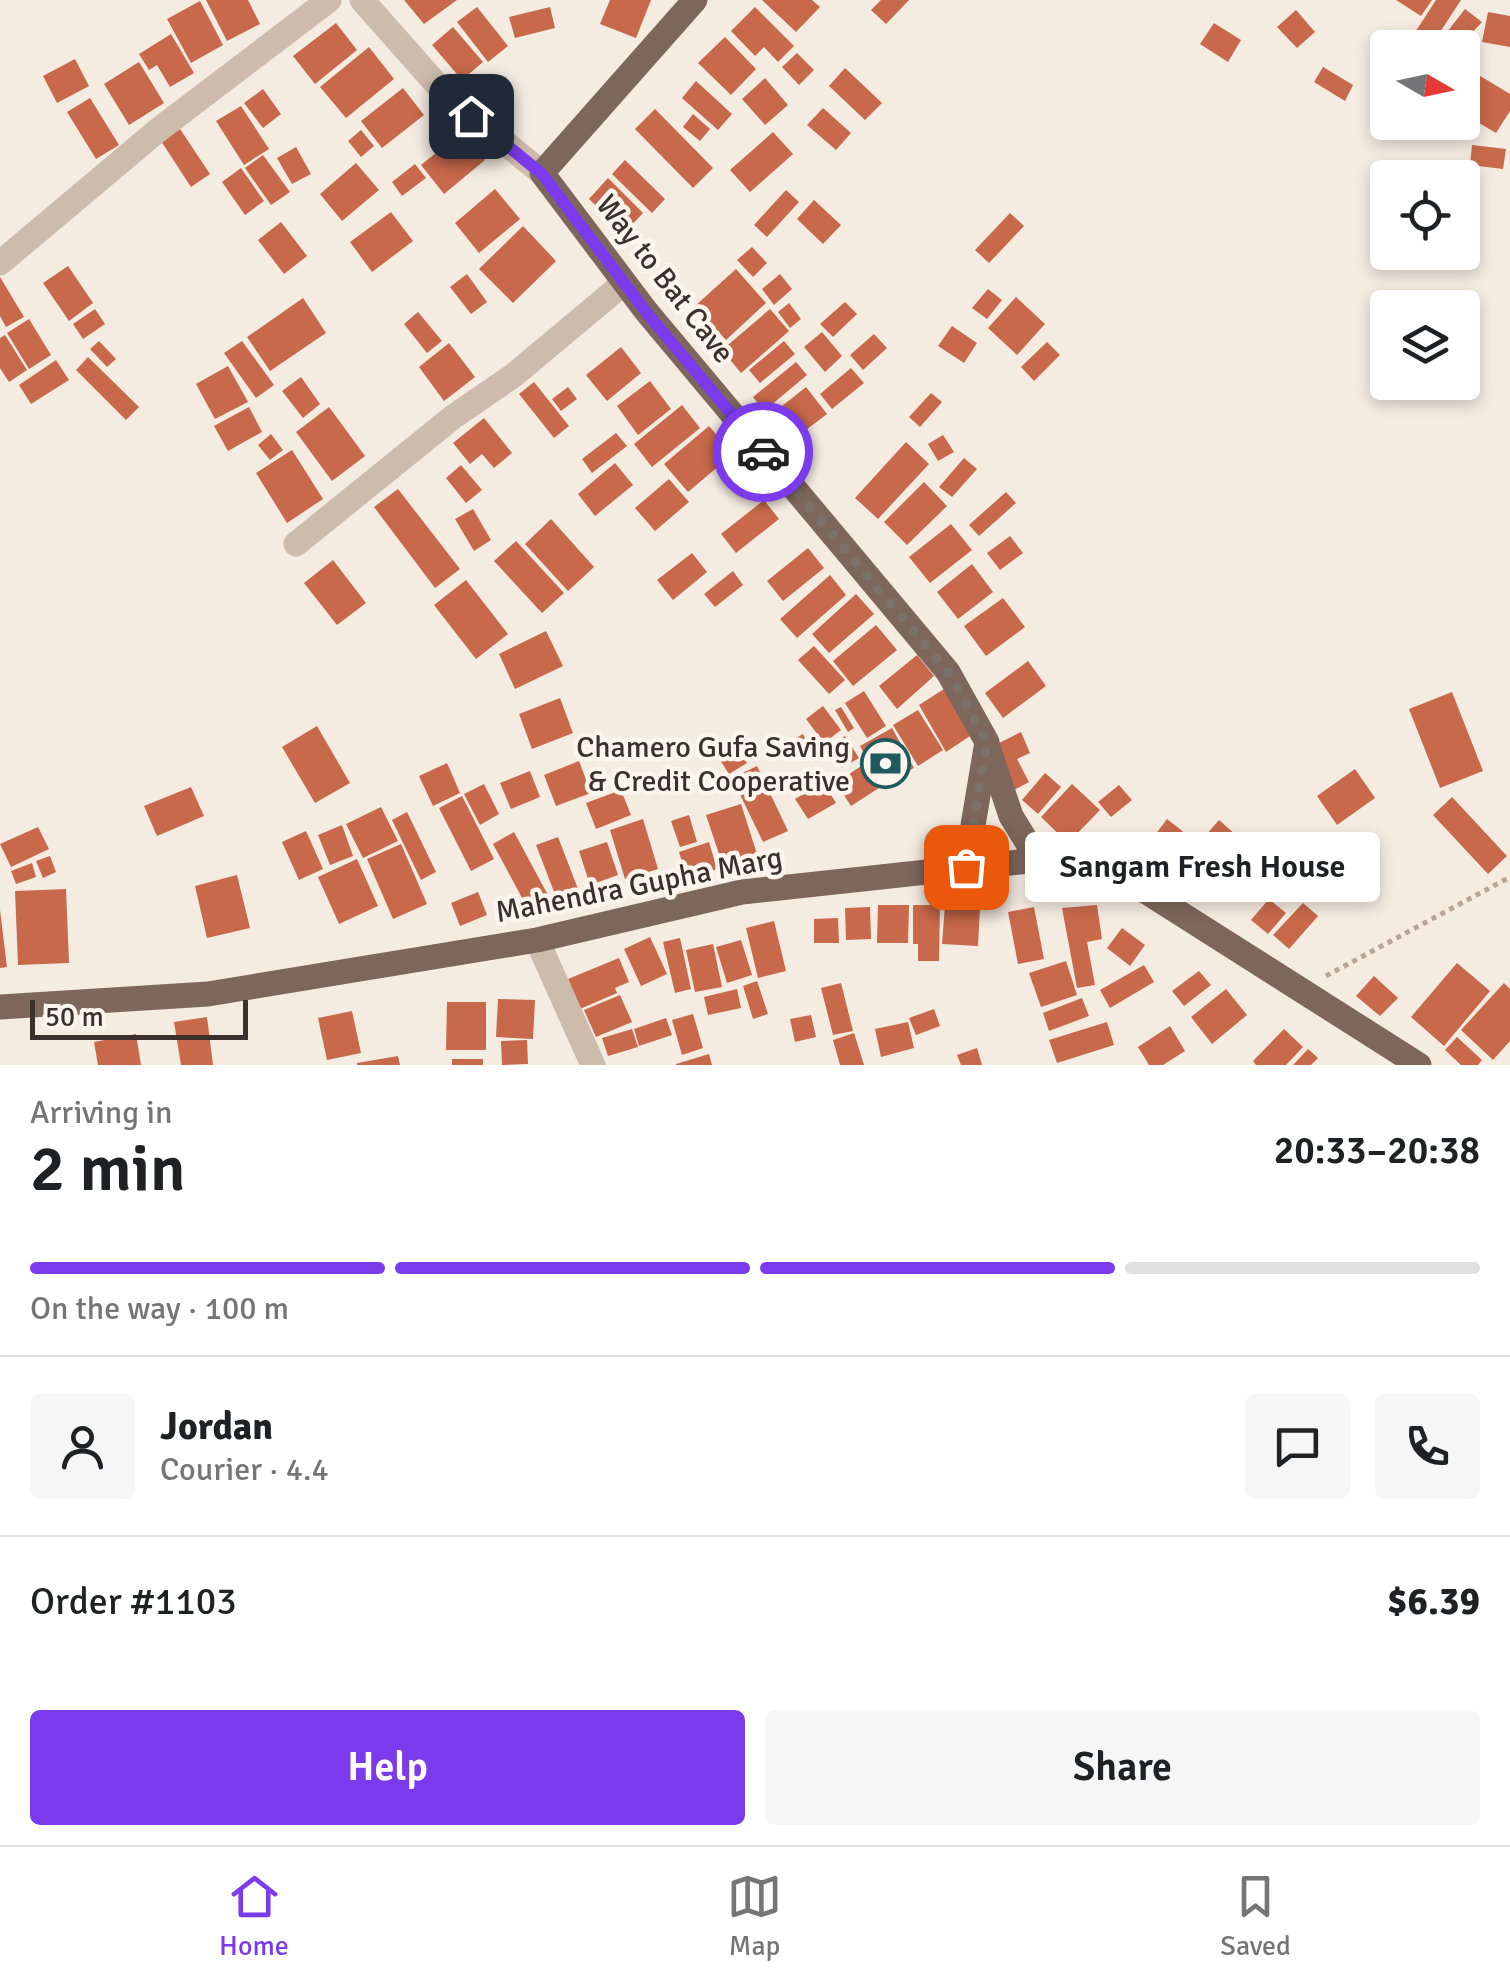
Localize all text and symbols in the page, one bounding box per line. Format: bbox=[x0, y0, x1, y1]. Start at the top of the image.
north arrow bbox=[1370, 30, 1480, 140]
map controls bbox=[1370, 30, 1480, 400]
pin bbox=[429, 74, 514, 159]
icon: home bbox=[444, 89, 499, 144]
button: locate bbox=[1370, 160, 1480, 270]
street label: Way to Bat Cave bbox=[588, 187, 742, 371]
button: layers bbox=[1370, 290, 1480, 400]
courier bbox=[713, 402, 813, 502]
icon: car bbox=[736, 425, 791, 480]
place label: Chamero Gufa Saving & Credit Cooperative bbox=[576, 729, 850, 800]
bank icon: Chamero Gufa Saving & Credit Cooperative bbox=[859, 738, 911, 790]
pin bbox=[924, 825, 1009, 910]
callout: Sangam Fresh House bbox=[1026, 832, 1381, 902]
street label: Mahendra Gupha Marg bbox=[492, 839, 786, 931]
icon: bag bbox=[939, 840, 994, 895]
text: Sangam Fresh House bbox=[1059, 847, 1346, 886]
scale bar bbox=[30, 995, 248, 1040]
text: 50 m bbox=[45, 1000, 104, 1034]
text: Arriving in bbox=[30, 1093, 172, 1132]
text: 20:33–20:38 bbox=[1274, 1127, 1480, 1174]
text: 2 min bbox=[30, 1129, 186, 1209]
text: On the way · 100 m bbox=[30, 1289, 289, 1328]
button: person bbox=[30, 1394, 135, 1499]
button: chat bbox=[1245, 1394, 1350, 1499]
button: phone bbox=[1375, 1394, 1480, 1499]
text: Jordan bbox=[160, 1403, 273, 1450]
text: Courier · 4.4 bbox=[160, 1450, 329, 1489]
text: Order #1103 bbox=[30, 1578, 237, 1625]
text: $6.39 bbox=[1387, 1578, 1480, 1625]
button: Help bbox=[30, 1710, 745, 1825]
button: Share bbox=[765, 1710, 1480, 1825]
tab: Home bbox=[219, 1869, 289, 1963]
tab: Map bbox=[727, 1869, 782, 1963]
tab: Saved bbox=[1220, 1869, 1291, 1963]

